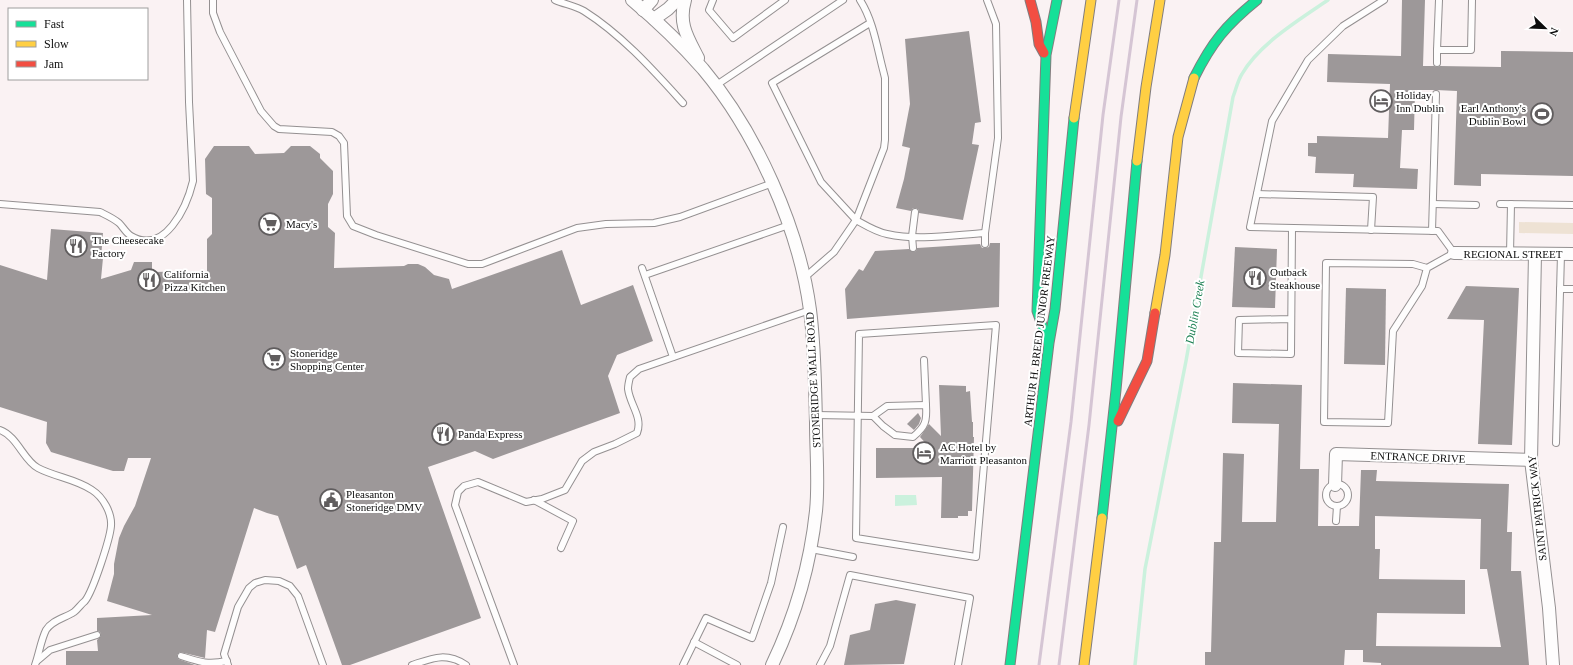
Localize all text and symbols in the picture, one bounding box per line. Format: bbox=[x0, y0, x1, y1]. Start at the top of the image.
legend bbox=[8, 8, 148, 80]
north arrow bbox=[1525, 8, 1565, 48]
text: Fast bbox=[44, 17, 65, 31]
text: N bbox=[1547, 26, 1561, 38]
text: Slow bbox=[44, 37, 69, 51]
text: Jam bbox=[44, 57, 64, 71]
hotel icon: Holiday Inn Dublin bbox=[1368, 88, 1394, 114]
place label: Holiday Inn Dublin bbox=[1396, 89, 1444, 114]
sports icon: Earl Anthony's Dublin Bowl bbox=[1529, 101, 1555, 127]
place label: Earl Anthony's Dublin Bowl bbox=[1461, 102, 1526, 127]
supermarket icon: Macy's bbox=[257, 211, 283, 237]
place label: Macy's bbox=[286, 218, 317, 230]
restaurant icon: The Cheesecake Factory bbox=[63, 233, 89, 259]
place label: The Cheesecake Factory bbox=[92, 234, 164, 259]
street label: ARTHUR H. BREED JUNIOR FREEWAY bbox=[1021, 235, 1057, 427]
street label: REGIONAL STREET bbox=[1464, 248, 1563, 260]
restaurant icon: Outback Steakhouse bbox=[1242, 265, 1268, 291]
place label: Outback Steakhouse bbox=[1270, 266, 1320, 291]
restaurant icon: California Pizza Kitchen bbox=[136, 267, 162, 293]
place label: California Pizza Kitchen bbox=[164, 268, 226, 293]
water label: Dublin Creek bbox=[1182, 278, 1208, 346]
street label: STONERIDGE MALL ROAD bbox=[803, 312, 823, 448]
supermarket icon: Stoneridge Shopping Center bbox=[261, 346, 287, 372]
place label: Stoneridge Shopping Center bbox=[290, 347, 365, 372]
restaurant icon: Panda Express bbox=[430, 421, 456, 447]
place label: Panda Express bbox=[458, 428, 522, 440]
hotel icon: AC Hotel by Marriott Pleasanton bbox=[911, 440, 937, 466]
place label: AC Hotel by Marriott Pleasanton bbox=[940, 441, 1028, 466]
street label: ENTRANCE DRIVE bbox=[1370, 449, 1466, 465]
street label: SAINT PATRICK WAY bbox=[1525, 454, 1549, 562]
public building icon: Pleasanton Stoneridge DMV bbox=[318, 487, 344, 513]
place label: Pleasanton Stoneridge DMV bbox=[346, 488, 422, 513]

